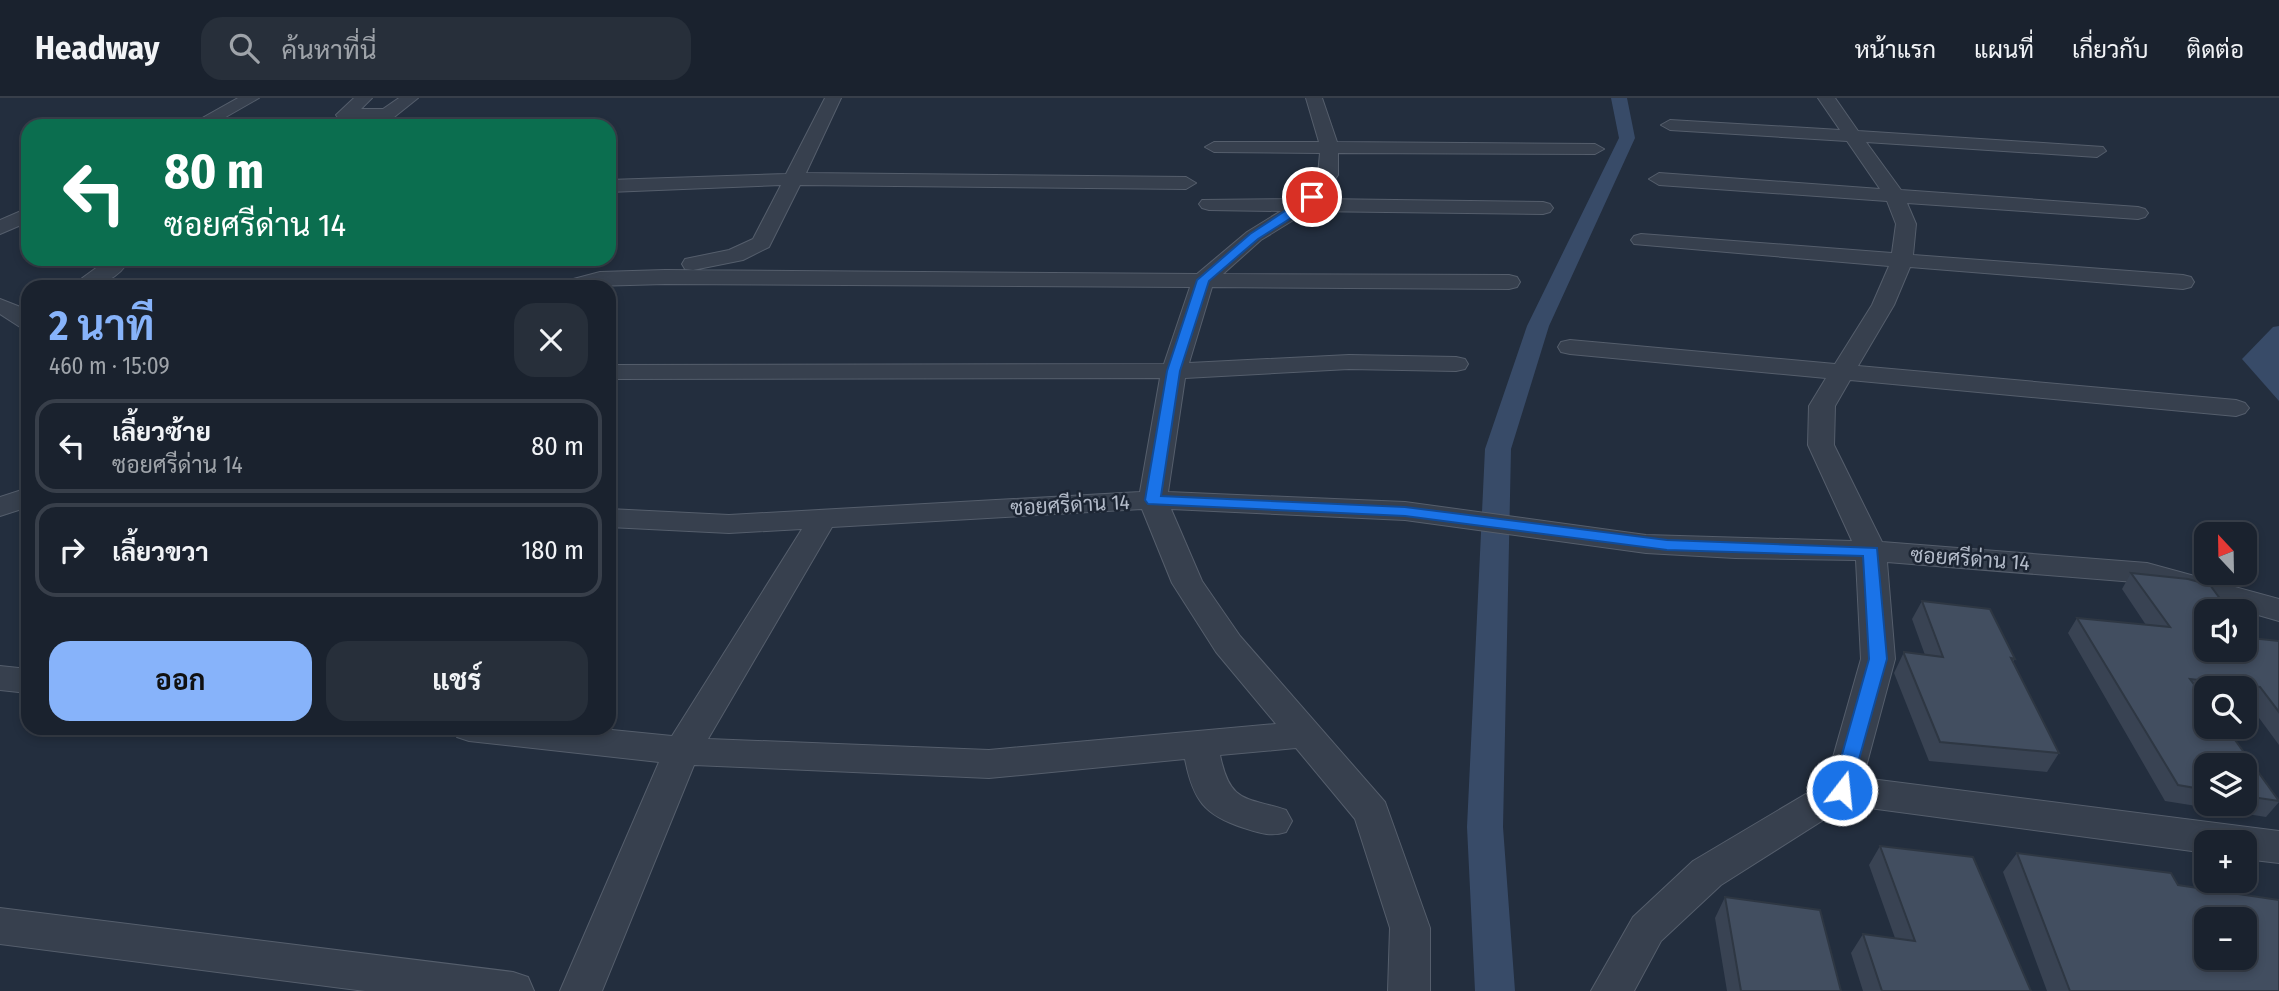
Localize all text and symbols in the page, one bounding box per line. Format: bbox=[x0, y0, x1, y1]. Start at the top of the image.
search box bbox=[201, 17, 691, 80]
text: Headway bbox=[35, 28, 159, 68]
icon: search bbox=[225, 29, 263, 67]
text: ค้นหาที่นี่ bbox=[281, 35, 377, 66]
text: หน้าแรก bbox=[1855, 36, 1936, 64]
text: แผนที่ bbox=[1974, 36, 2034, 64]
text: เกี่ยวกับ bbox=[2072, 36, 2149, 64]
text: ติดต่อ bbox=[2187, 36, 2244, 64]
text: 80 m bbox=[164, 142, 264, 201]
icon: left bbox=[49, 147, 140, 238]
pin bbox=[1282, 167, 1342, 227]
icon: arrive bbox=[1293, 178, 1331, 216]
text: ซอยศรีด่าน 14 bbox=[164, 206, 346, 244]
text: 2 นาที bbox=[49, 301, 154, 351]
button: close bbox=[514, 303, 588, 377]
text: 460 m · 15:09 bbox=[49, 352, 170, 380]
text: เลี้ยวซ้าย bbox=[112, 417, 211, 448]
icon: left bbox=[53, 427, 91, 465]
text: 80 m bbox=[531, 431, 584, 462]
text: ซอยศรีด่าน 14 bbox=[112, 451, 243, 479]
street label: ซอยศรีด่าน 14 bbox=[1010, 489, 1130, 521]
north arrow bbox=[2194, 522, 2258, 584]
map controls bbox=[2194, 522, 2257, 970]
icon: right bbox=[53, 531, 91, 569]
text: 180 m bbox=[521, 535, 584, 566]
text: เลี้ยวขวา bbox=[112, 537, 209, 568]
street label: ซอยศรีด่าน 14 bbox=[1910, 542, 2030, 576]
button: sound bbox=[2194, 599, 2257, 662]
button: ออก bbox=[49, 641, 312, 721]
button: แชร์ bbox=[326, 641, 588, 721]
button: search bbox=[2194, 676, 2257, 739]
position arrow bbox=[1805, 753, 1879, 827]
button: layers bbox=[2194, 753, 2257, 816]
button: + bbox=[2194, 830, 2257, 893]
button: − bbox=[2194, 907, 2257, 970]

